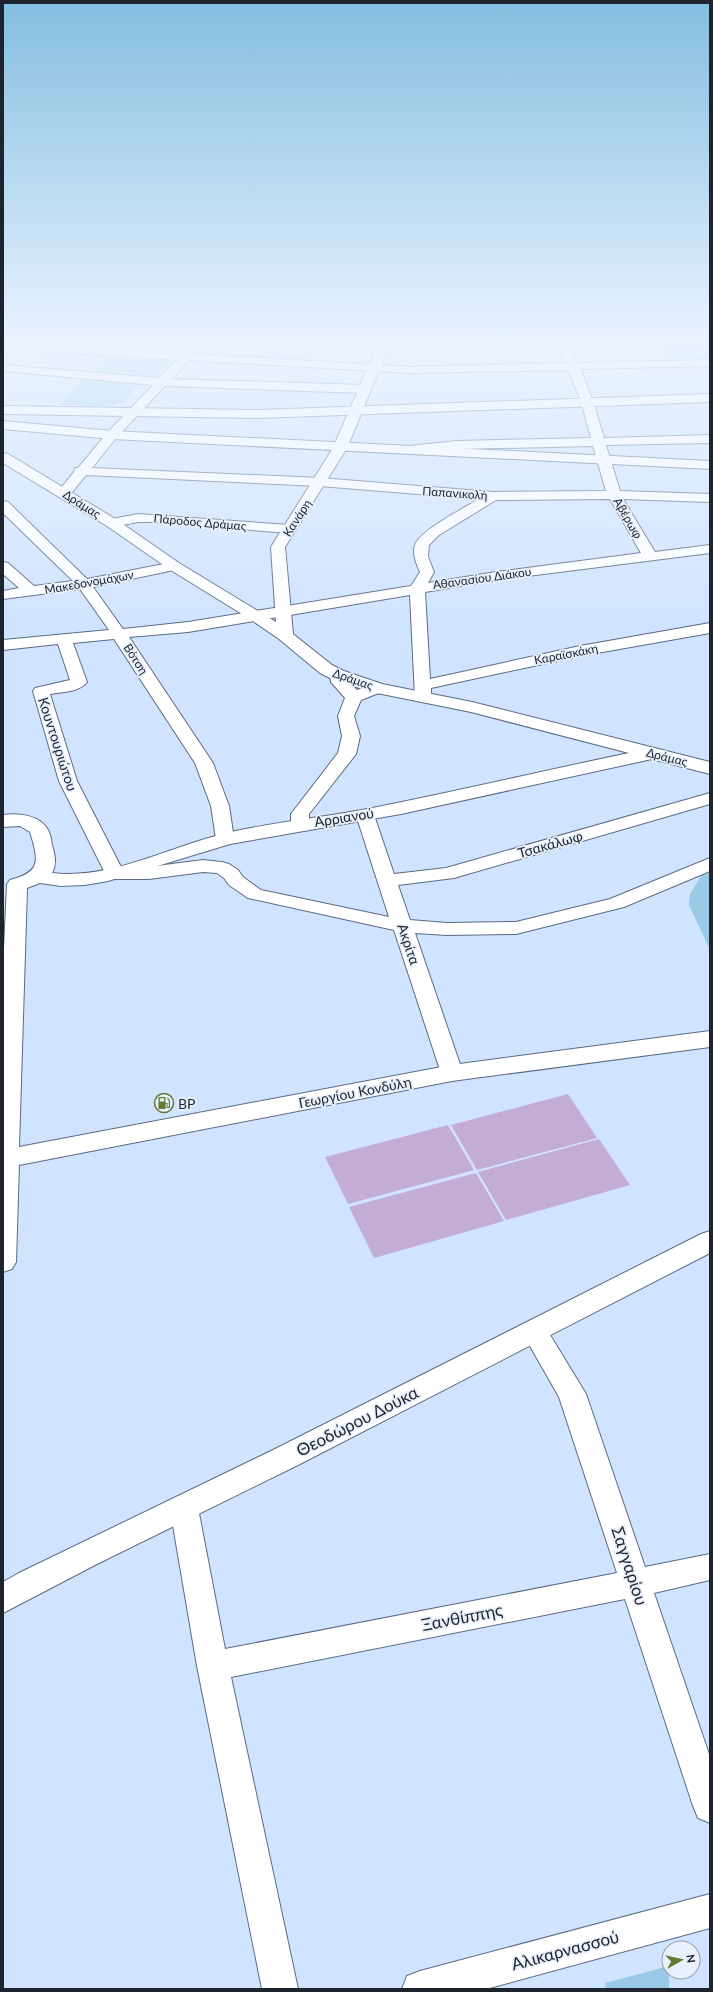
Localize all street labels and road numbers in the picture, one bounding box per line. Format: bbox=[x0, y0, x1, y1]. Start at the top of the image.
street label: Παπανικολή bbox=[422, 483, 488, 503]
street label: Δράμας bbox=[60, 487, 104, 522]
street label: Αβέρωφ bbox=[610, 495, 646, 541]
street label: Κανάρη bbox=[279, 497, 315, 539]
street label: Πάροδος Δράμας bbox=[153, 510, 247, 534]
street label: Αθανασίου Διάκου bbox=[432, 564, 532, 592]
street label: Μακεδονομάχων bbox=[43, 567, 135, 597]
street label: Καραϊσκάκη bbox=[533, 640, 599, 668]
street label: Βότση bbox=[121, 641, 151, 677]
street label: Δράμας bbox=[331, 665, 376, 693]
street label: Κουντουριώτου bbox=[35, 695, 81, 793]
street label: Δράμας bbox=[645, 745, 690, 769]
street label: Αρριανού bbox=[313, 804, 375, 830]
street label: Τσακάλωφ bbox=[516, 827, 584, 861]
street label: Ακρίτα bbox=[394, 921, 424, 967]
street label: Γεωργίου Κονδύλη bbox=[297, 1073, 413, 1111]
street label: Θεοδώρου Δούκα bbox=[293, 1381, 421, 1461]
street label: Σαγγαρίου bbox=[607, 1524, 653, 1608]
street label: Ξανθίππης bbox=[420, 1599, 504, 1635]
street label: Αλικαρνασσού bbox=[509, 1926, 621, 1974]

